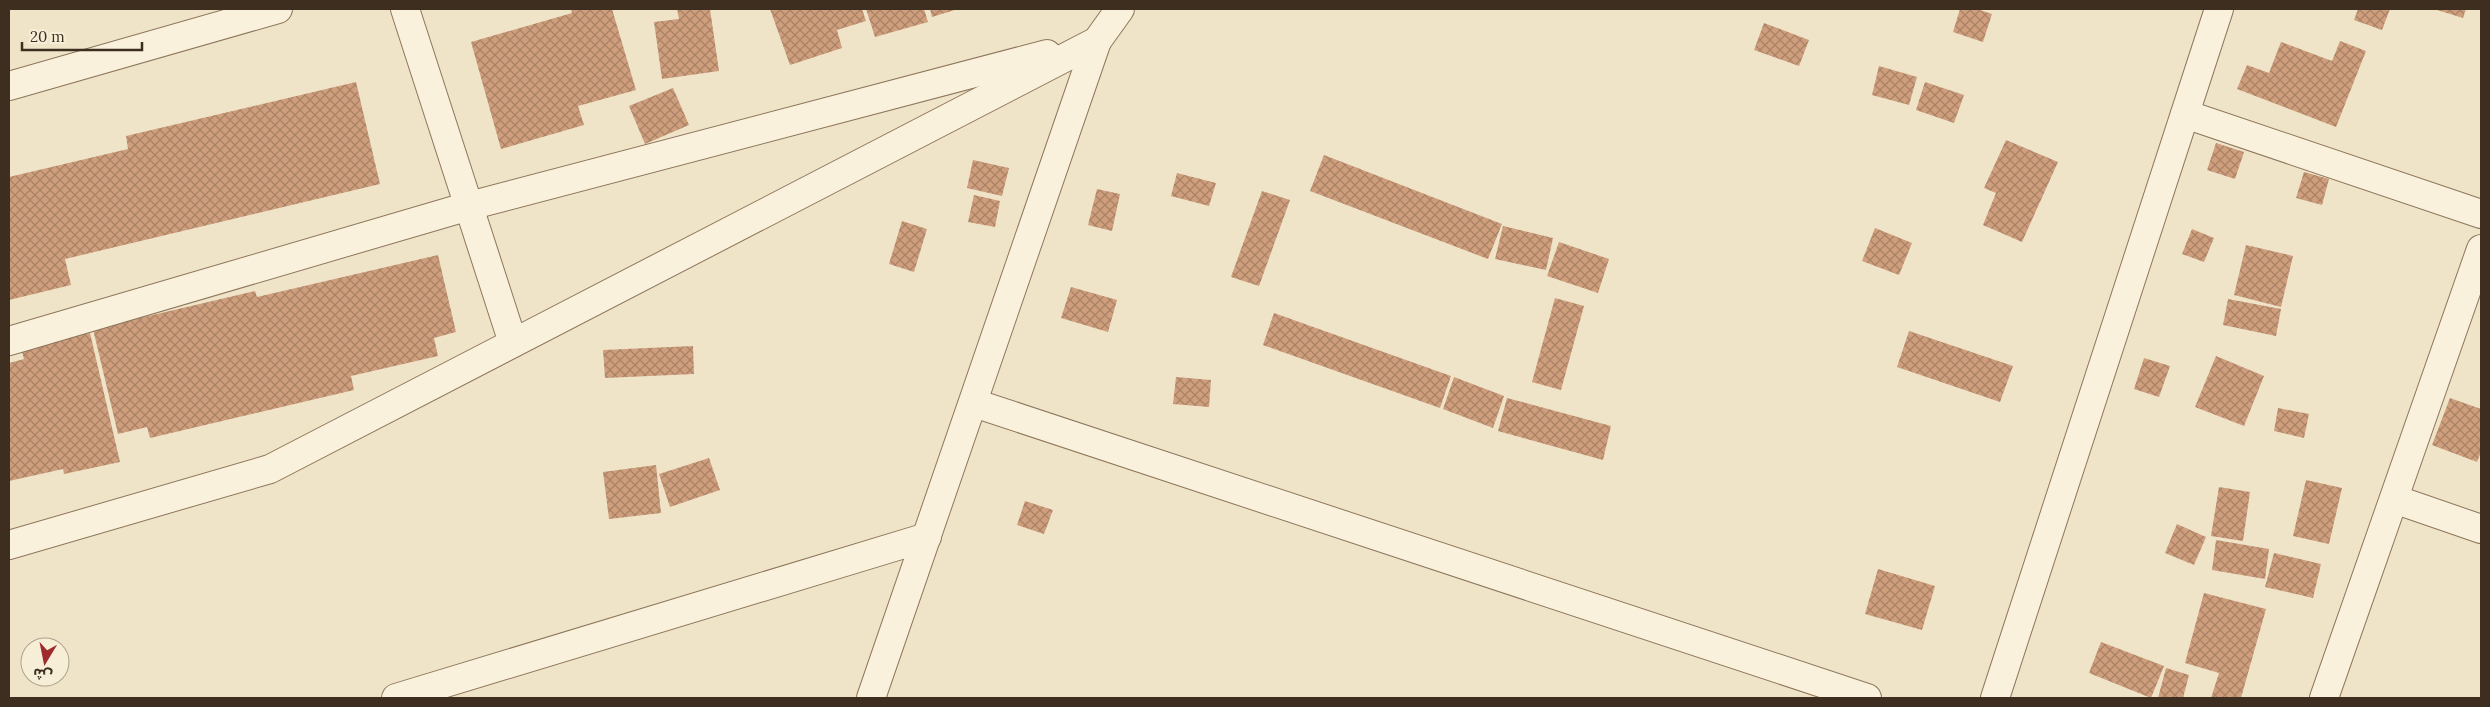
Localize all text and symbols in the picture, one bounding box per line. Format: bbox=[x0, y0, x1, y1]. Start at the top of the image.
scale bar bbox=[22, 20, 142, 52]
text: 20 m bbox=[30, 27, 65, 46]
north arrow bbox=[20, 637, 70, 687]
text: ش bbox=[32, 664, 54, 685]

